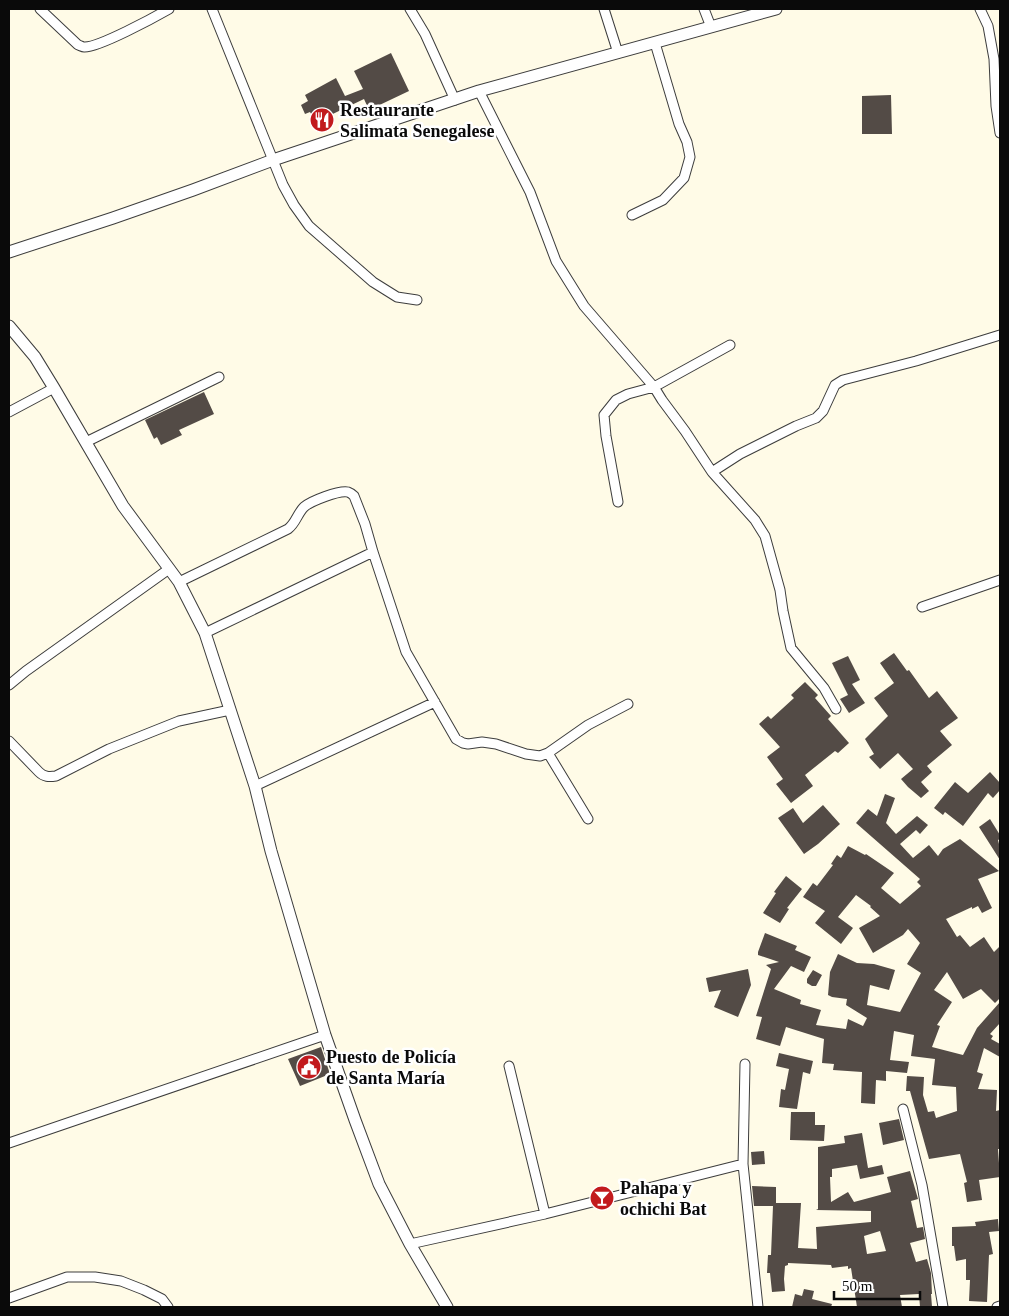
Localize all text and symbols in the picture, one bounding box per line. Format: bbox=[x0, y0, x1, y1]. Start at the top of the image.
place label: Restaurante Salimata Senegalese bbox=[340, 100, 495, 141]
restaurant icon: Restaurante Salimata Senegalese bbox=[309, 107, 335, 133]
place label: Puesto de Policía de Santa María bbox=[326, 1047, 456, 1088]
public building icon: Puesto de Policía de Santa María bbox=[296, 1054, 322, 1080]
place label: Pahapa y ochichi Bat bbox=[620, 1178, 707, 1219]
bar icon: Pahapa y ochichi Bat bbox=[589, 1185, 615, 1211]
scale bar bbox=[834, 1268, 920, 1300]
text: 50 m bbox=[842, 1278, 873, 1294]

